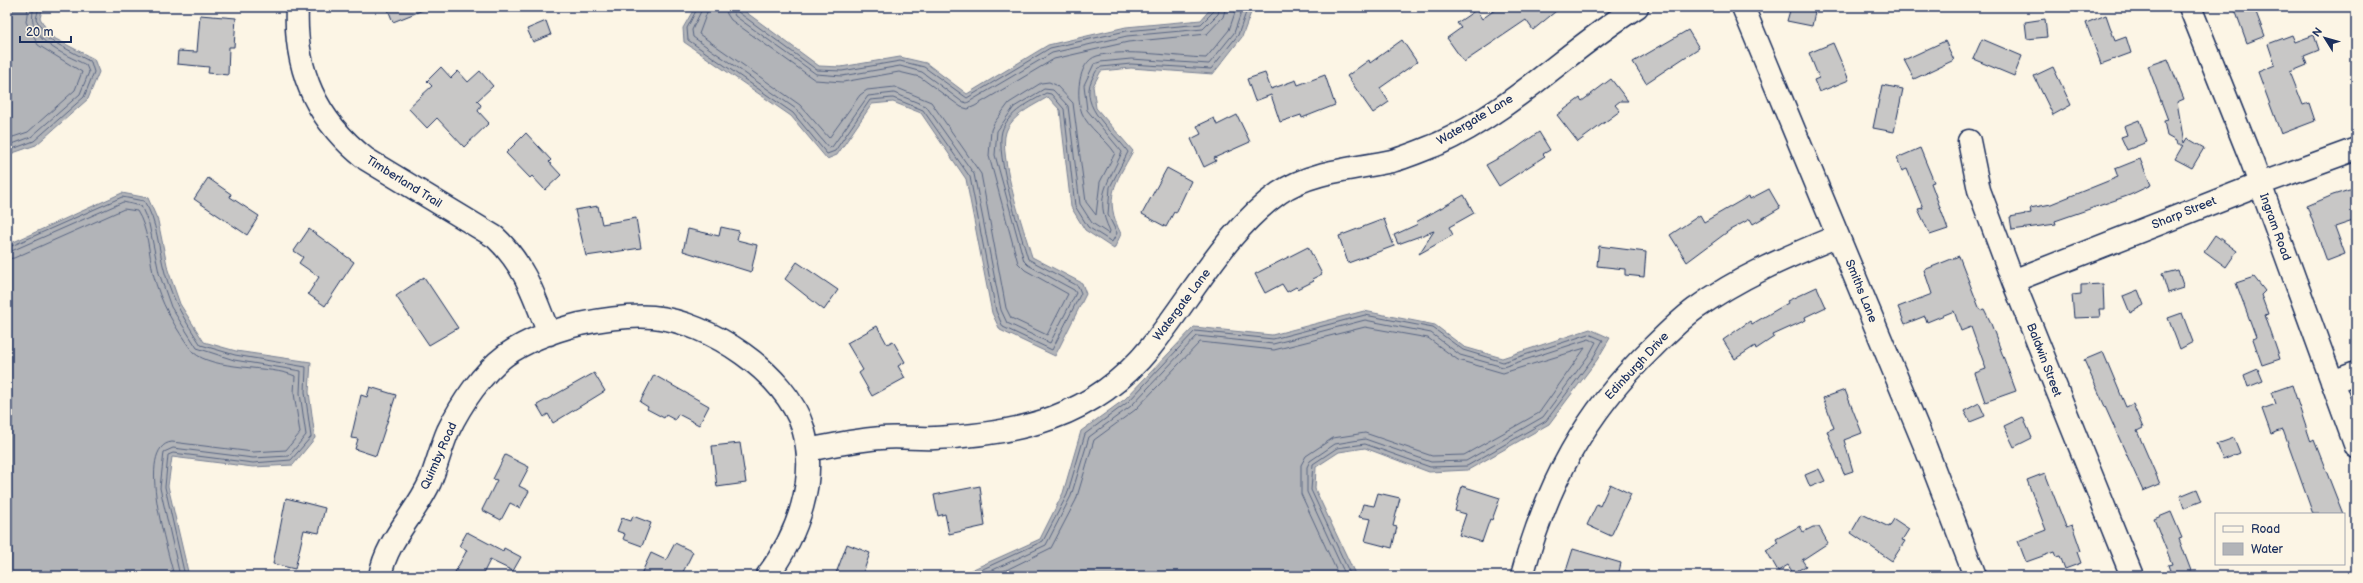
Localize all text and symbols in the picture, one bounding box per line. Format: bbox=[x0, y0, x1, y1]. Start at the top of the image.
scale bar bbox=[20, 18, 71, 44]
north arrow bbox=[2305, 18, 2345, 58]
text: 20 m bbox=[26, 25, 53, 40]
text: N bbox=[2310, 25, 2325, 39]
street label: Watergate Lane bbox=[1434, 91, 1516, 149]
street label: Timberland Trail bbox=[363, 153, 445, 211]
street label: Ingram Road bbox=[2256, 191, 2294, 263]
street label: Sharp Street bbox=[2150, 193, 2219, 233]
street label: Smiths Lane bbox=[1842, 257, 1880, 325]
street label: Watergate Lane bbox=[1150, 266, 1214, 344]
street label: Baldwin Street bbox=[2023, 321, 2065, 399]
street label: Edinburgh Drive bbox=[1602, 329, 1672, 403]
street label: Quimby Road bbox=[417, 420, 461, 492]
legend bbox=[2215, 513, 2345, 565]
text: Road bbox=[2251, 522, 2280, 537]
text: Water bbox=[2251, 542, 2283, 557]

